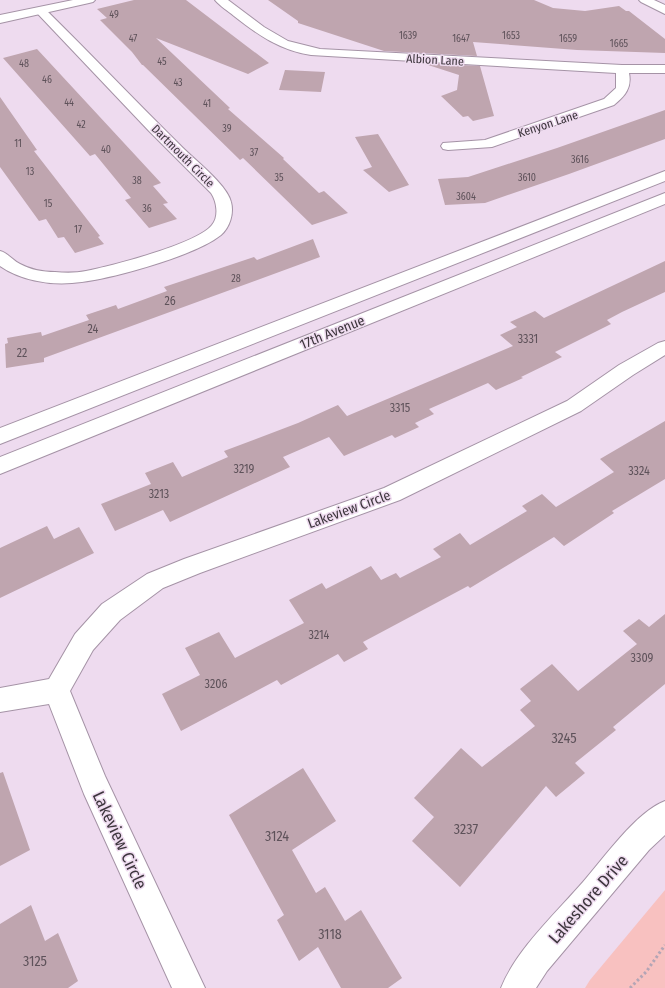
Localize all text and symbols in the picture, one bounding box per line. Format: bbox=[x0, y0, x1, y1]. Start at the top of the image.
house number: 49 bbox=[109, 9, 119, 21]
house number: 1639 bbox=[399, 30, 417, 42]
house number: 1653 bbox=[502, 30, 520, 42]
house number: 47 bbox=[129, 33, 137, 45]
house number: 1647 bbox=[452, 33, 470, 45]
house number: 1659 bbox=[559, 33, 577, 45]
house number: 1665 bbox=[610, 38, 629, 50]
street label: Albion Lane bbox=[406, 51, 464, 69]
house number: 45 bbox=[157, 56, 167, 68]
house number: 48 bbox=[19, 58, 29, 70]
house number: 46 bbox=[42, 74, 52, 86]
house number: 43 bbox=[173, 77, 183, 89]
house number: 44 bbox=[64, 97, 74, 109]
house number: 41 bbox=[203, 98, 211, 110]
street label: Kenyon Lane bbox=[516, 108, 580, 140]
house number: 42 bbox=[76, 119, 86, 131]
street label: Dartmouth Circle bbox=[149, 122, 217, 190]
house number: 39 bbox=[222, 123, 232, 135]
house number: 11 bbox=[14, 138, 22, 150]
house number: 40 bbox=[101, 144, 111, 156]
house number: 37 bbox=[250, 147, 258, 159]
house number: 3616 bbox=[571, 154, 589, 166]
house number: 13 bbox=[26, 166, 35, 178]
house number: 35 bbox=[274, 172, 284, 184]
house number: 3610 bbox=[518, 172, 536, 184]
house number: 38 bbox=[132, 175, 142, 187]
house number: 3604 bbox=[456, 191, 476, 203]
house number: 15 bbox=[44, 198, 53, 210]
house number: 36 bbox=[142, 203, 152, 215]
house number: 17 bbox=[74, 224, 82, 236]
house number: 28 bbox=[231, 273, 241, 285]
house number: 26 bbox=[164, 294, 176, 308]
street label: 17th Avenue bbox=[297, 312, 367, 353]
house number: 24 bbox=[88, 322, 99, 336]
house number: 3331 bbox=[518, 332, 538, 346]
house number: 22 bbox=[17, 346, 27, 360]
house number: 3315 bbox=[390, 401, 411, 415]
house number: 3219 bbox=[234, 462, 255, 476]
house number: 3324 bbox=[628, 464, 650, 478]
house number: 3213 bbox=[149, 487, 169, 501]
street label: Lakeview Circle bbox=[305, 487, 393, 532]
house number: 3214 bbox=[309, 628, 330, 642]
house number: 3309 bbox=[631, 651, 654, 665]
house number: 3206 bbox=[205, 677, 227, 691]
house number: 3245 bbox=[551, 730, 577, 747]
street label: Lakeview Circle bbox=[88, 788, 151, 893]
house number: 3237 bbox=[454, 821, 478, 838]
house number: 3124 bbox=[265, 828, 289, 845]
street label: Lakeshore Drive bbox=[544, 851, 633, 948]
house number: 3118 bbox=[318, 926, 342, 943]
house number: 3125 bbox=[23, 953, 47, 970]

